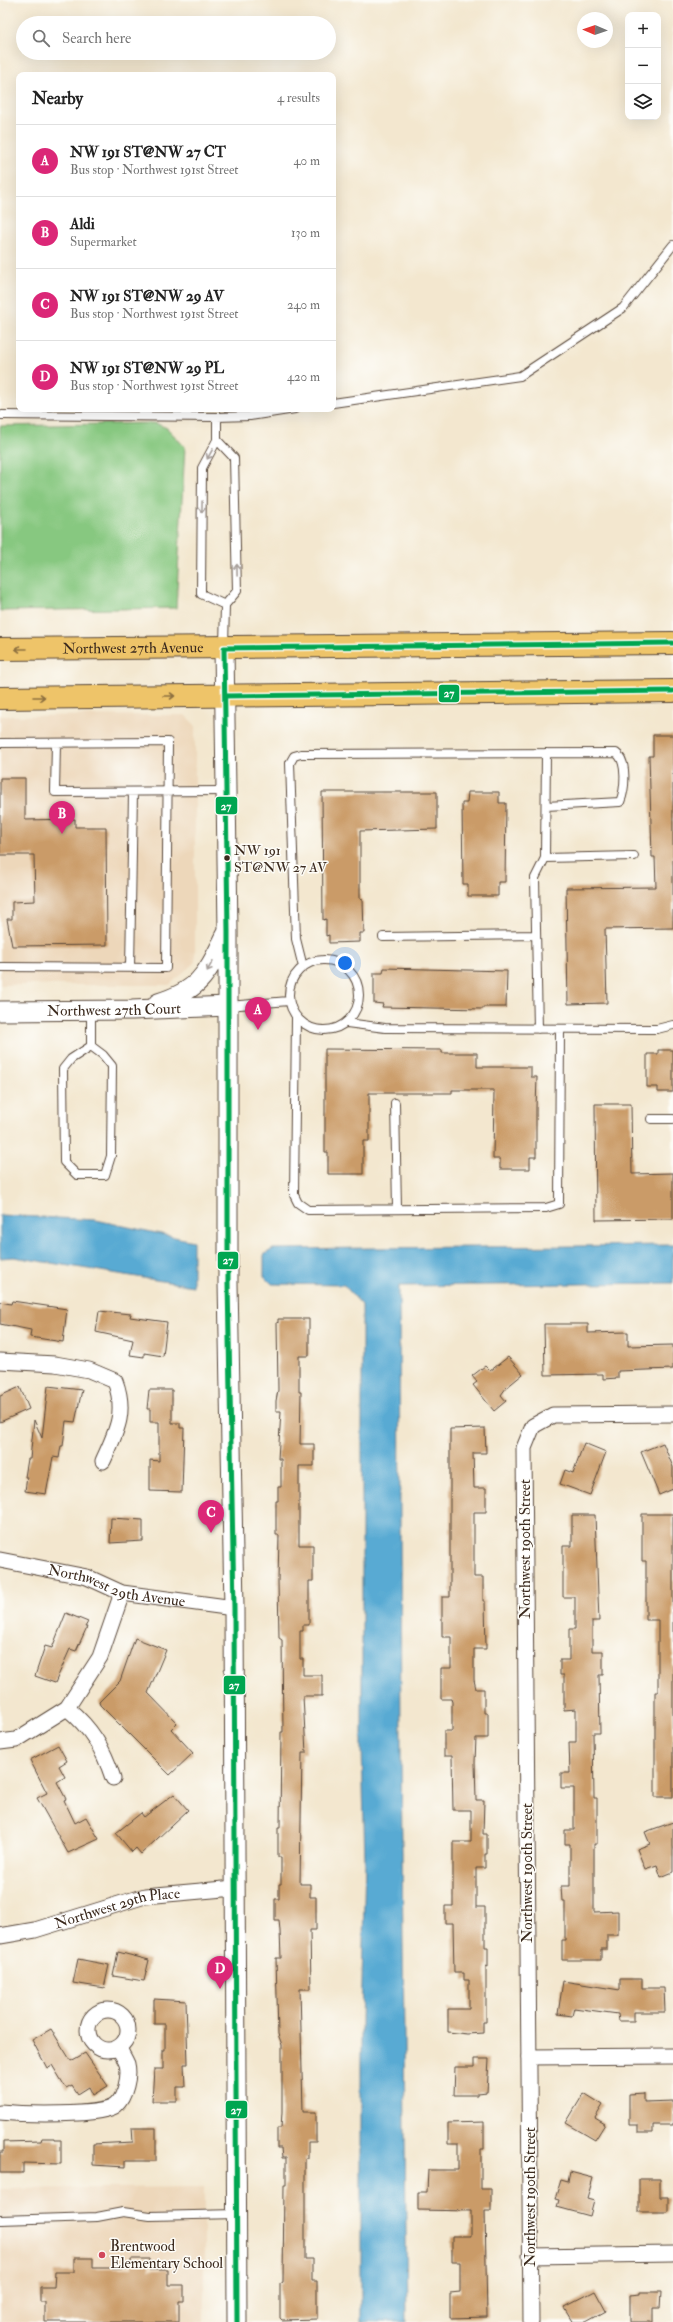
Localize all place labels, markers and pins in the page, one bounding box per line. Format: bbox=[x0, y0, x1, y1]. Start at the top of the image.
pin: B bbox=[49, 801, 75, 834]
place label: NW 191 ST@NW 27 AV bbox=[234, 842, 328, 876]
marker: NW 191 ST@NW 27 AV bbox=[222, 853, 232, 863]
pin: A bbox=[245, 997, 271, 1030]
pin: C bbox=[198, 1500, 224, 1533]
pin: D bbox=[207, 1956, 233, 1989]
place label: Brentwood Elementary School bbox=[110, 2237, 223, 2273]
marker: Brentwood Elementary School bbox=[97, 2250, 107, 2260]

